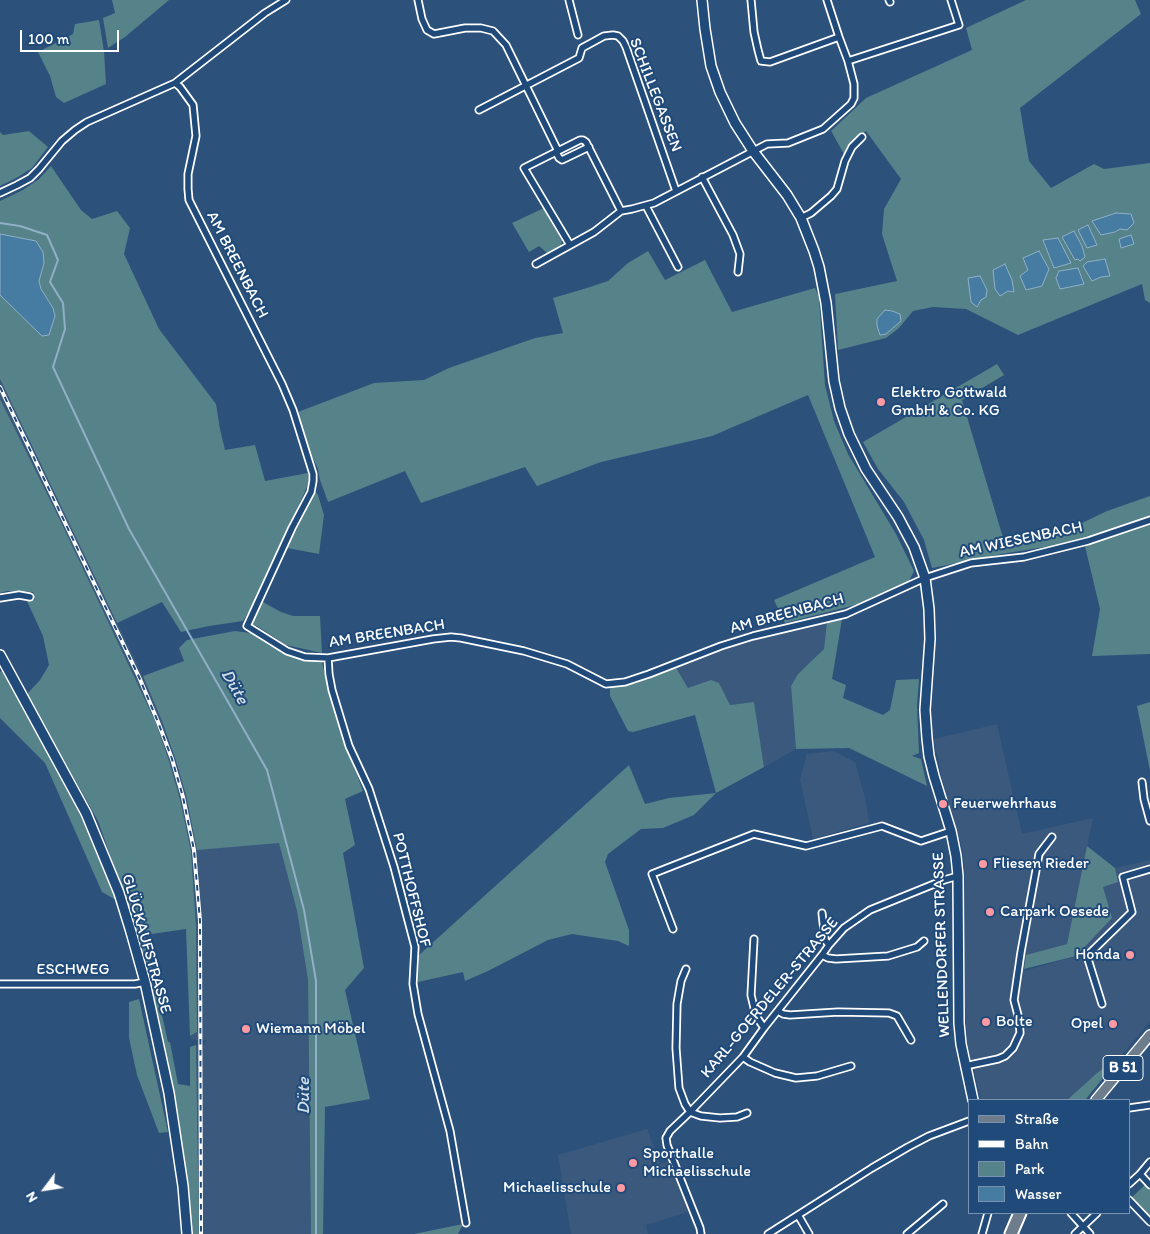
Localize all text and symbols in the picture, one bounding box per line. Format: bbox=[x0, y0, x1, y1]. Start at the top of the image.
scale bar bbox=[22, 20, 121, 52]
text: 100 m bbox=[28, 30, 69, 48]
street label: SCHILLEGASSEN bbox=[624, 35, 686, 155]
street label: AM BREENBACH bbox=[202, 208, 272, 322]
place label: Elektro Gottwald GmbH & Co. KG bbox=[891, 383, 1007, 421]
marker: Elektro Gottwald GmbH & Co. KG bbox=[875, 396, 887, 408]
street label: AM WIESENBACH bbox=[958, 518, 1084, 562]
street label: AM BREENBACH bbox=[728, 590, 846, 638]
street label: AM BREENBACH bbox=[328, 615, 446, 653]
water label: Düte bbox=[215, 665, 253, 709]
place label: Feuerwehrhaus bbox=[953, 794, 1057, 814]
marker: Feuerwehrhaus bbox=[937, 798, 949, 810]
street label: POTTHOFFSHOF bbox=[387, 831, 435, 949]
street label: WELLENDORFER STRASSE bbox=[929, 852, 955, 1038]
place label: Fliesen Rieder bbox=[993, 854, 1089, 874]
marker: Fliesen Rieder bbox=[977, 858, 989, 870]
street label: GLÜCKAUFSTRASSE bbox=[117, 872, 175, 1016]
place label: Carpark Oesede bbox=[1000, 902, 1109, 922]
marker: Carpark Oesede bbox=[984, 906, 996, 918]
street label: KARL-GOERDELER-STRASSE bbox=[697, 914, 843, 1082]
place label: Honda bbox=[1075, 945, 1120, 965]
marker: Honda bbox=[1124, 949, 1136, 961]
street label: ESCHWEG bbox=[37, 960, 109, 980]
place label: Bolte bbox=[996, 1012, 1033, 1032]
place label: Opel bbox=[1071, 1014, 1103, 1034]
marker: Bolte bbox=[980, 1016, 992, 1028]
marker: Opel bbox=[1107, 1018, 1119, 1030]
place label: Wiemann Möbel bbox=[256, 1019, 366, 1039]
marker: Wiemann Möbel bbox=[240, 1023, 252, 1035]
road number: B 51 bbox=[1103, 1056, 1143, 1080]
water label: Düte bbox=[293, 1077, 315, 1115]
legend bbox=[968, 1099, 1130, 1214]
text: Straße bbox=[1015, 1110, 1059, 1128]
text: Bahn bbox=[1015, 1135, 1049, 1153]
place label: Sporthalle Michaelisschule bbox=[643, 1144, 751, 1182]
marker: Sporthalle Michaelisschule bbox=[627, 1157, 639, 1169]
text: Park bbox=[1015, 1160, 1045, 1178]
north arrow bbox=[20, 1164, 70, 1214]
place label: Michaelisschule bbox=[503, 1178, 611, 1198]
marker: Michaelisschule bbox=[615, 1182, 627, 1194]
text: Wasser bbox=[1015, 1185, 1062, 1203]
text: N bbox=[22, 1189, 41, 1205]

